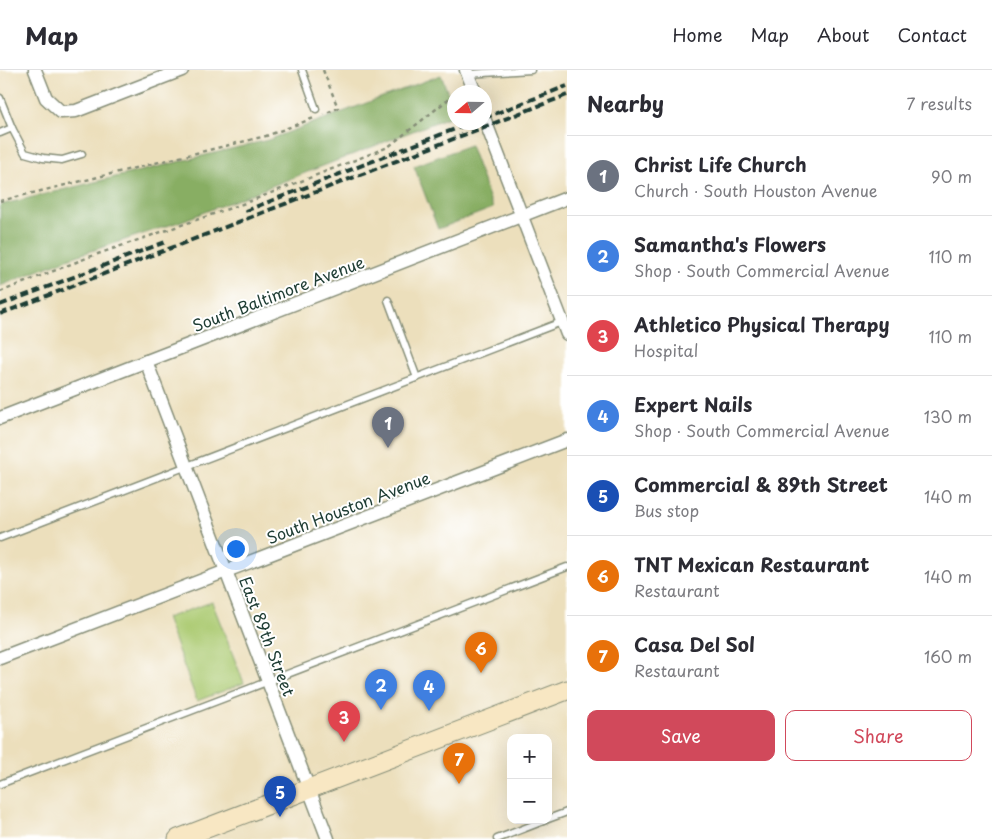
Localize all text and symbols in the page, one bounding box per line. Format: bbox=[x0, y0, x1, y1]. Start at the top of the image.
text: Map bbox=[25, 17, 78, 53]
text: Home bbox=[672, 21, 722, 48]
text: Map bbox=[750, 21, 789, 48]
text: About bbox=[817, 21, 869, 48]
text: Contact bbox=[897, 21, 967, 48]
north arrow bbox=[447, 85, 492, 130]
text: Nearby bbox=[587, 87, 664, 119]
text: 7 results bbox=[907, 91, 972, 115]
text: Christ Life Church bbox=[634, 150, 807, 178]
text: 1 bbox=[599, 164, 607, 188]
text: 90 m bbox=[931, 164, 972, 188]
text: Church · South Houston Avenue bbox=[634, 178, 878, 202]
text: Samantha's Flowers bbox=[634, 230, 826, 258]
text: 2 bbox=[597, 244, 609, 268]
text: 110 m bbox=[929, 244, 972, 268]
street label: South Baltimore Avenue bbox=[189, 249, 368, 337]
text: Shop · South Commercial Avenue bbox=[634, 258, 890, 282]
text: Athletico Physical Therapy bbox=[634, 310, 889, 338]
text: 3 bbox=[598, 324, 608, 348]
text: 110 m bbox=[929, 324, 972, 348]
text: Hospital bbox=[634, 338, 698, 362]
text: Expert Nails bbox=[634, 390, 752, 418]
text: 4 bbox=[598, 404, 608, 428]
text: 130 m bbox=[924, 404, 972, 428]
pin: 1 bbox=[372, 407, 404, 448]
text: Shop · South Commercial Avenue bbox=[634, 418, 890, 442]
street label: South Houston Avenue bbox=[263, 465, 433, 549]
text: Commercial & 89th Street bbox=[634, 470, 888, 498]
text: 5 bbox=[598, 484, 608, 508]
text: 140 m bbox=[924, 484, 972, 508]
text: Bus stop bbox=[634, 498, 699, 522]
your location bbox=[223, 536, 249, 562]
text: TNT Mexican Restaurant bbox=[634, 550, 870, 578]
text: 6 bbox=[597, 564, 609, 588]
text: 140 m bbox=[924, 564, 972, 588]
street label: East 89th Street bbox=[234, 573, 302, 700]
text: Restaurant bbox=[634, 578, 720, 602]
text: Casa Del Sol bbox=[634, 630, 755, 658]
pin: 6 bbox=[465, 632, 497, 673]
text: 7 bbox=[598, 644, 608, 668]
text: 160 m bbox=[924, 644, 972, 668]
text: Restaurant bbox=[634, 658, 720, 682]
pin: 2 bbox=[365, 669, 397, 710]
pin: 4 bbox=[413, 670, 445, 711]
pin: 3 bbox=[328, 701, 360, 742]
button: Save bbox=[587, 710, 775, 761]
button: Share bbox=[785, 710, 972, 761]
map controls bbox=[507, 734, 552, 824]
button: + bbox=[507, 734, 552, 779]
pin: 7 bbox=[443, 743, 475, 784]
pin: 5 bbox=[264, 776, 296, 817]
button: − bbox=[507, 779, 552, 824]

